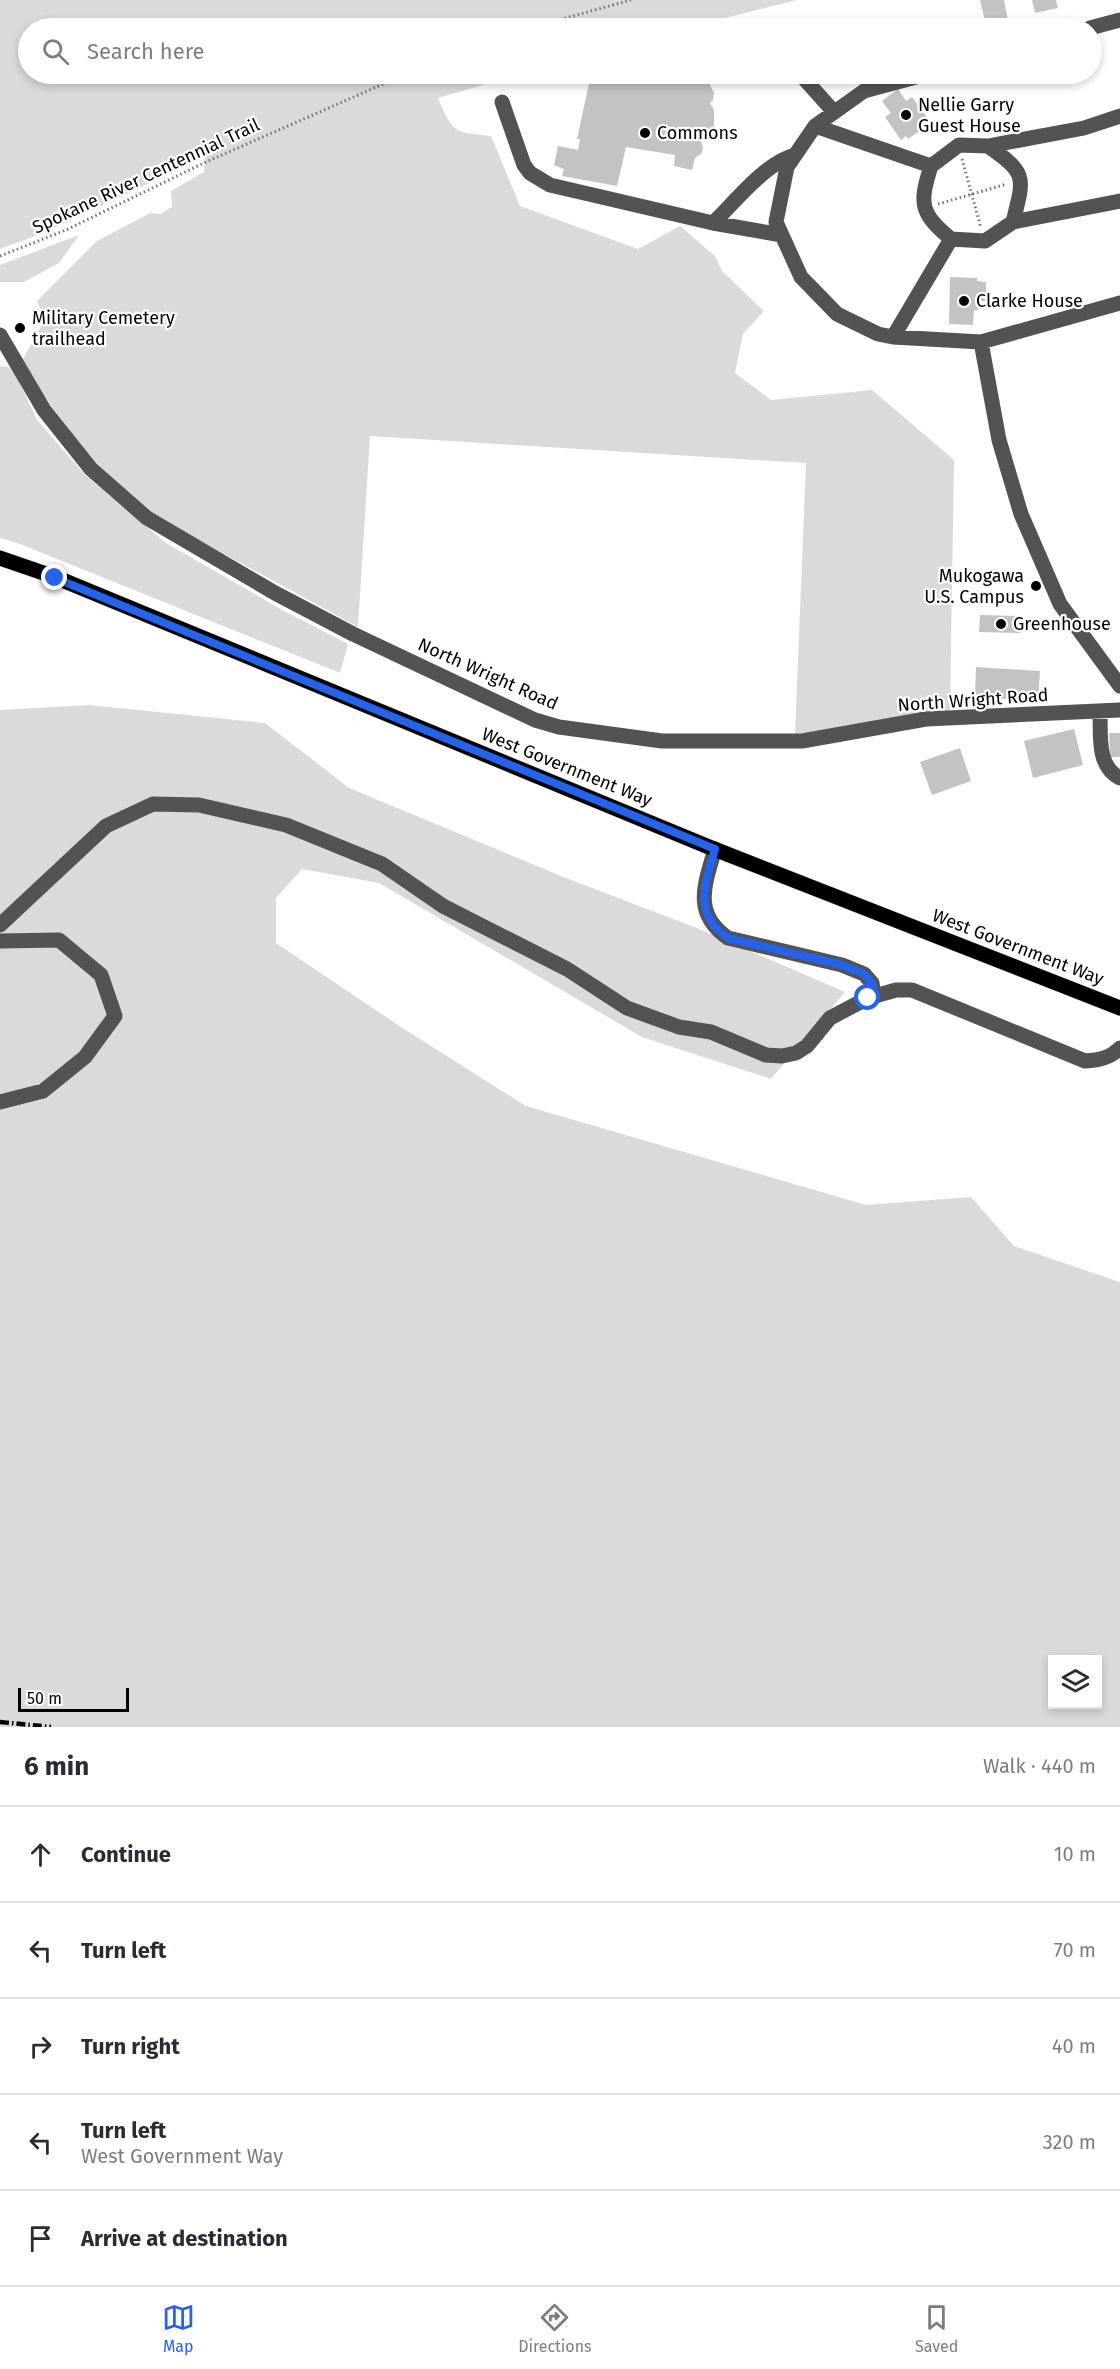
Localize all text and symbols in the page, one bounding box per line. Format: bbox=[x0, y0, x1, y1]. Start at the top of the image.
search box bbox=[18, 18, 1102, 84]
icon: search bbox=[39, 35, 72, 68]
text: Search here bbox=[87, 38, 205, 65]
place label: Nellie Garry Guest House bbox=[918, 94, 1021, 137]
marker: Nellie Garry Guest House bbox=[899, 108, 913, 122]
street label: Spokane River Centennial Trail bbox=[29, 114, 263, 238]
place label: Commons bbox=[657, 122, 738, 144]
marker: Commons bbox=[638, 126, 652, 140]
place label: Clarke House bbox=[976, 290, 1083, 312]
marker: Clarke House bbox=[957, 294, 971, 308]
place label: Military Cemetery trailhead bbox=[32, 307, 175, 350]
marker: Military Cemetery trailhead bbox=[13, 321, 27, 335]
route end bbox=[41, 564, 67, 590]
place label: Mukogawa U.S. Campus bbox=[924, 565, 1024, 608]
marker: Mukogawa U.S. Campus bbox=[1029, 579, 1043, 593]
place label: Greenhouse bbox=[1013, 613, 1111, 635]
marker: Greenhouse bbox=[994, 617, 1008, 631]
street label: North Wright Road bbox=[415, 633, 561, 715]
street label: North Wright Road bbox=[897, 684, 1049, 716]
street label: West Government Way bbox=[479, 723, 656, 811]
street label: West Government Way bbox=[929, 904, 1107, 990]
route start bbox=[854, 984, 880, 1010]
map controls bbox=[1048, 1655, 1102, 1709]
button: layers bbox=[1048, 1655, 1102, 1709]
scale bar bbox=[18, 1685, 129, 1712]
text: 50 m bbox=[27, 1689, 62, 1708]
text: 6 min bbox=[24, 1751, 89, 1782]
text: Walk · 440 m bbox=[983, 1754, 1096, 1778]
icon: ahead bbox=[24, 1838, 57, 1871]
text: Continue bbox=[81, 1841, 171, 1868]
text: 10 m bbox=[1054, 1842, 1096, 1866]
icon: left bbox=[24, 1934, 57, 1967]
text: Turn left bbox=[81, 1937, 166, 1964]
text: 70 m bbox=[1054, 1938, 1096, 1962]
icon: right bbox=[24, 2030, 57, 2063]
text: Turn right bbox=[81, 2033, 180, 2060]
text: 40 m bbox=[1052, 2034, 1096, 2058]
text: Turn left bbox=[81, 2117, 166, 2144]
icon: left bbox=[24, 2126, 57, 2159]
text: 320 m bbox=[1043, 2130, 1096, 2154]
text: West Government Way bbox=[81, 2144, 283, 2168]
icon: arrive bbox=[24, 2222, 57, 2255]
text: Arrive at destination bbox=[81, 2225, 288, 2252]
tab: Map bbox=[162, 2301, 195, 2356]
tab: Directions bbox=[518, 2301, 592, 2356]
tab: Saved bbox=[915, 2301, 958, 2356]

